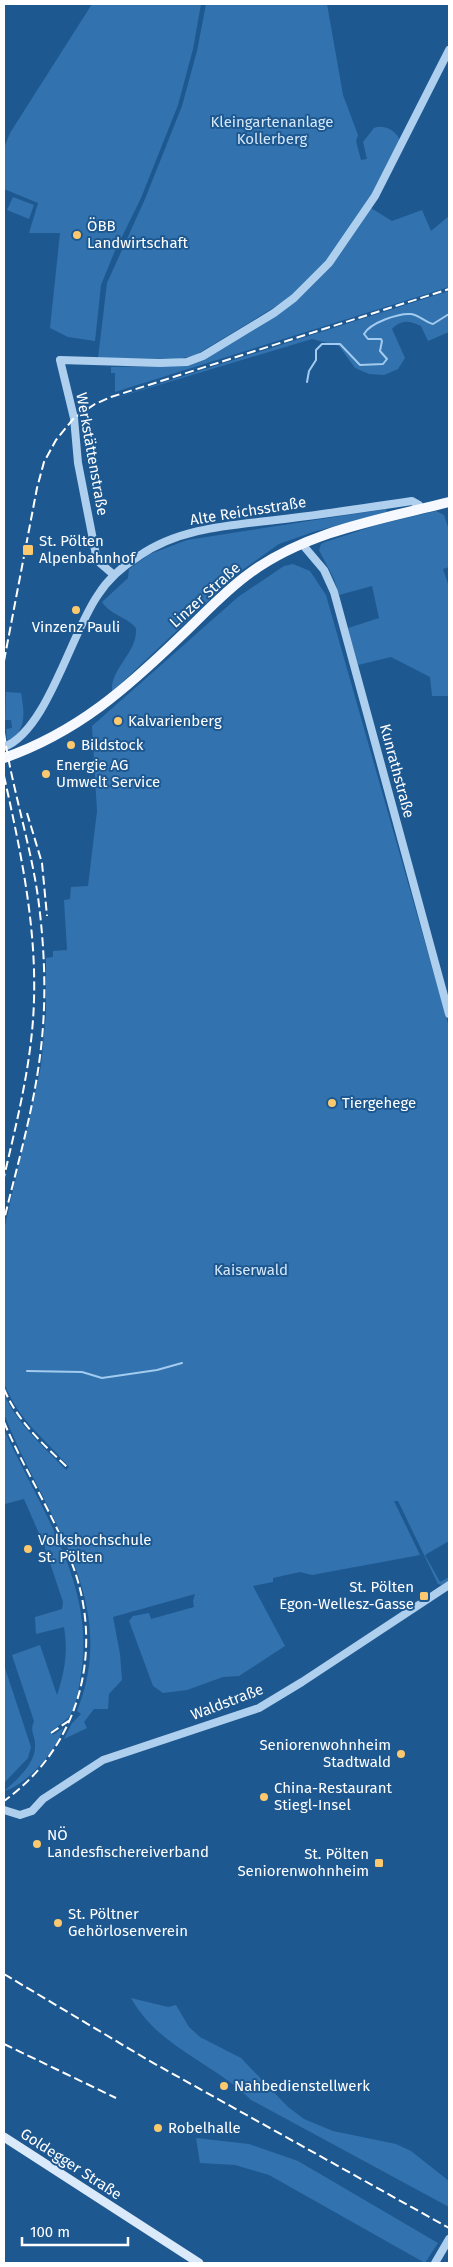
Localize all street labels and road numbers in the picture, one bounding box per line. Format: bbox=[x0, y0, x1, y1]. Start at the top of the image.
street label: Werkstättenstraße bbox=[72, 391, 112, 517]
street label: Alte Reichsstraße bbox=[189, 493, 307, 529]
street label: Linzer Straße bbox=[166, 559, 244, 631]
street label: Kunrathstraße bbox=[376, 722, 418, 820]
street label: Waldstraße bbox=[188, 1680, 266, 1724]
street label: Goldegger Straße bbox=[17, 2125, 125, 2203]

